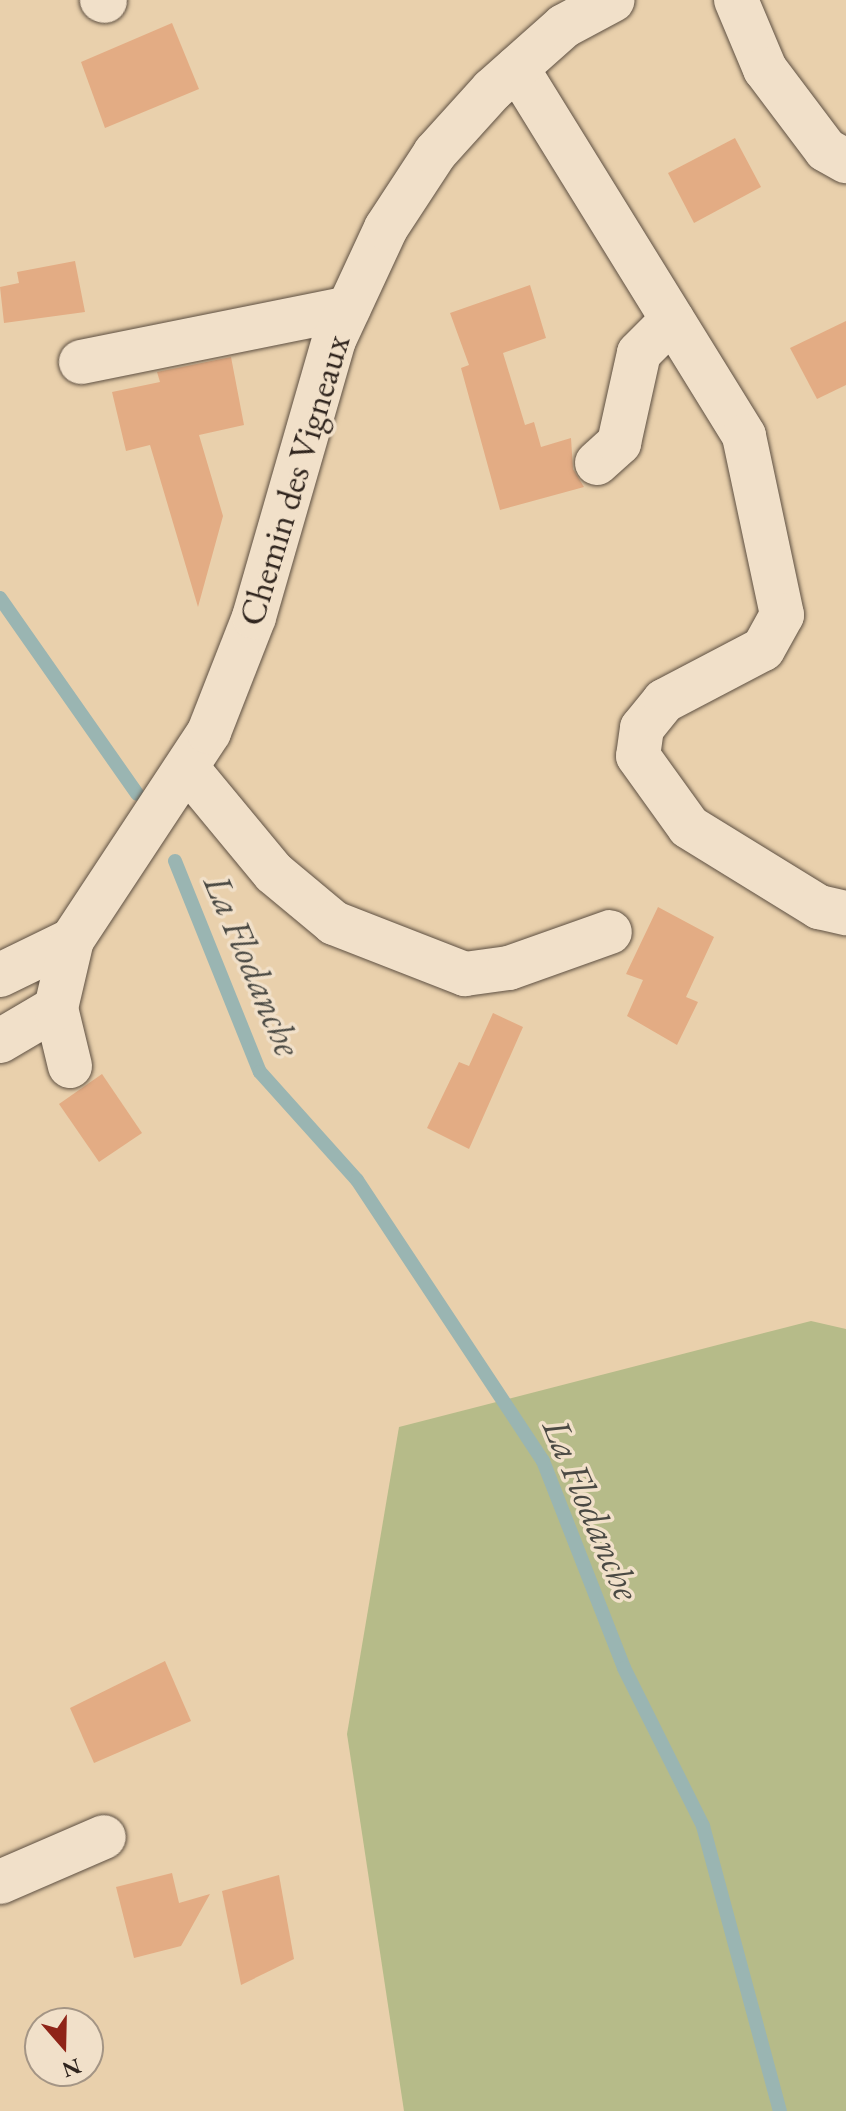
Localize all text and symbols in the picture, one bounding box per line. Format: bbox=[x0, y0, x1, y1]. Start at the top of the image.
street label: Chemin des Vigneaux bbox=[229, 329, 359, 631]
water label: La Flodanche bbox=[194, 867, 312, 1063]
water label: La Flodanche bbox=[533, 1411, 651, 1607]
north arrow bbox=[24, 2007, 104, 2087]
text: N bbox=[58, 2051, 85, 2085]

